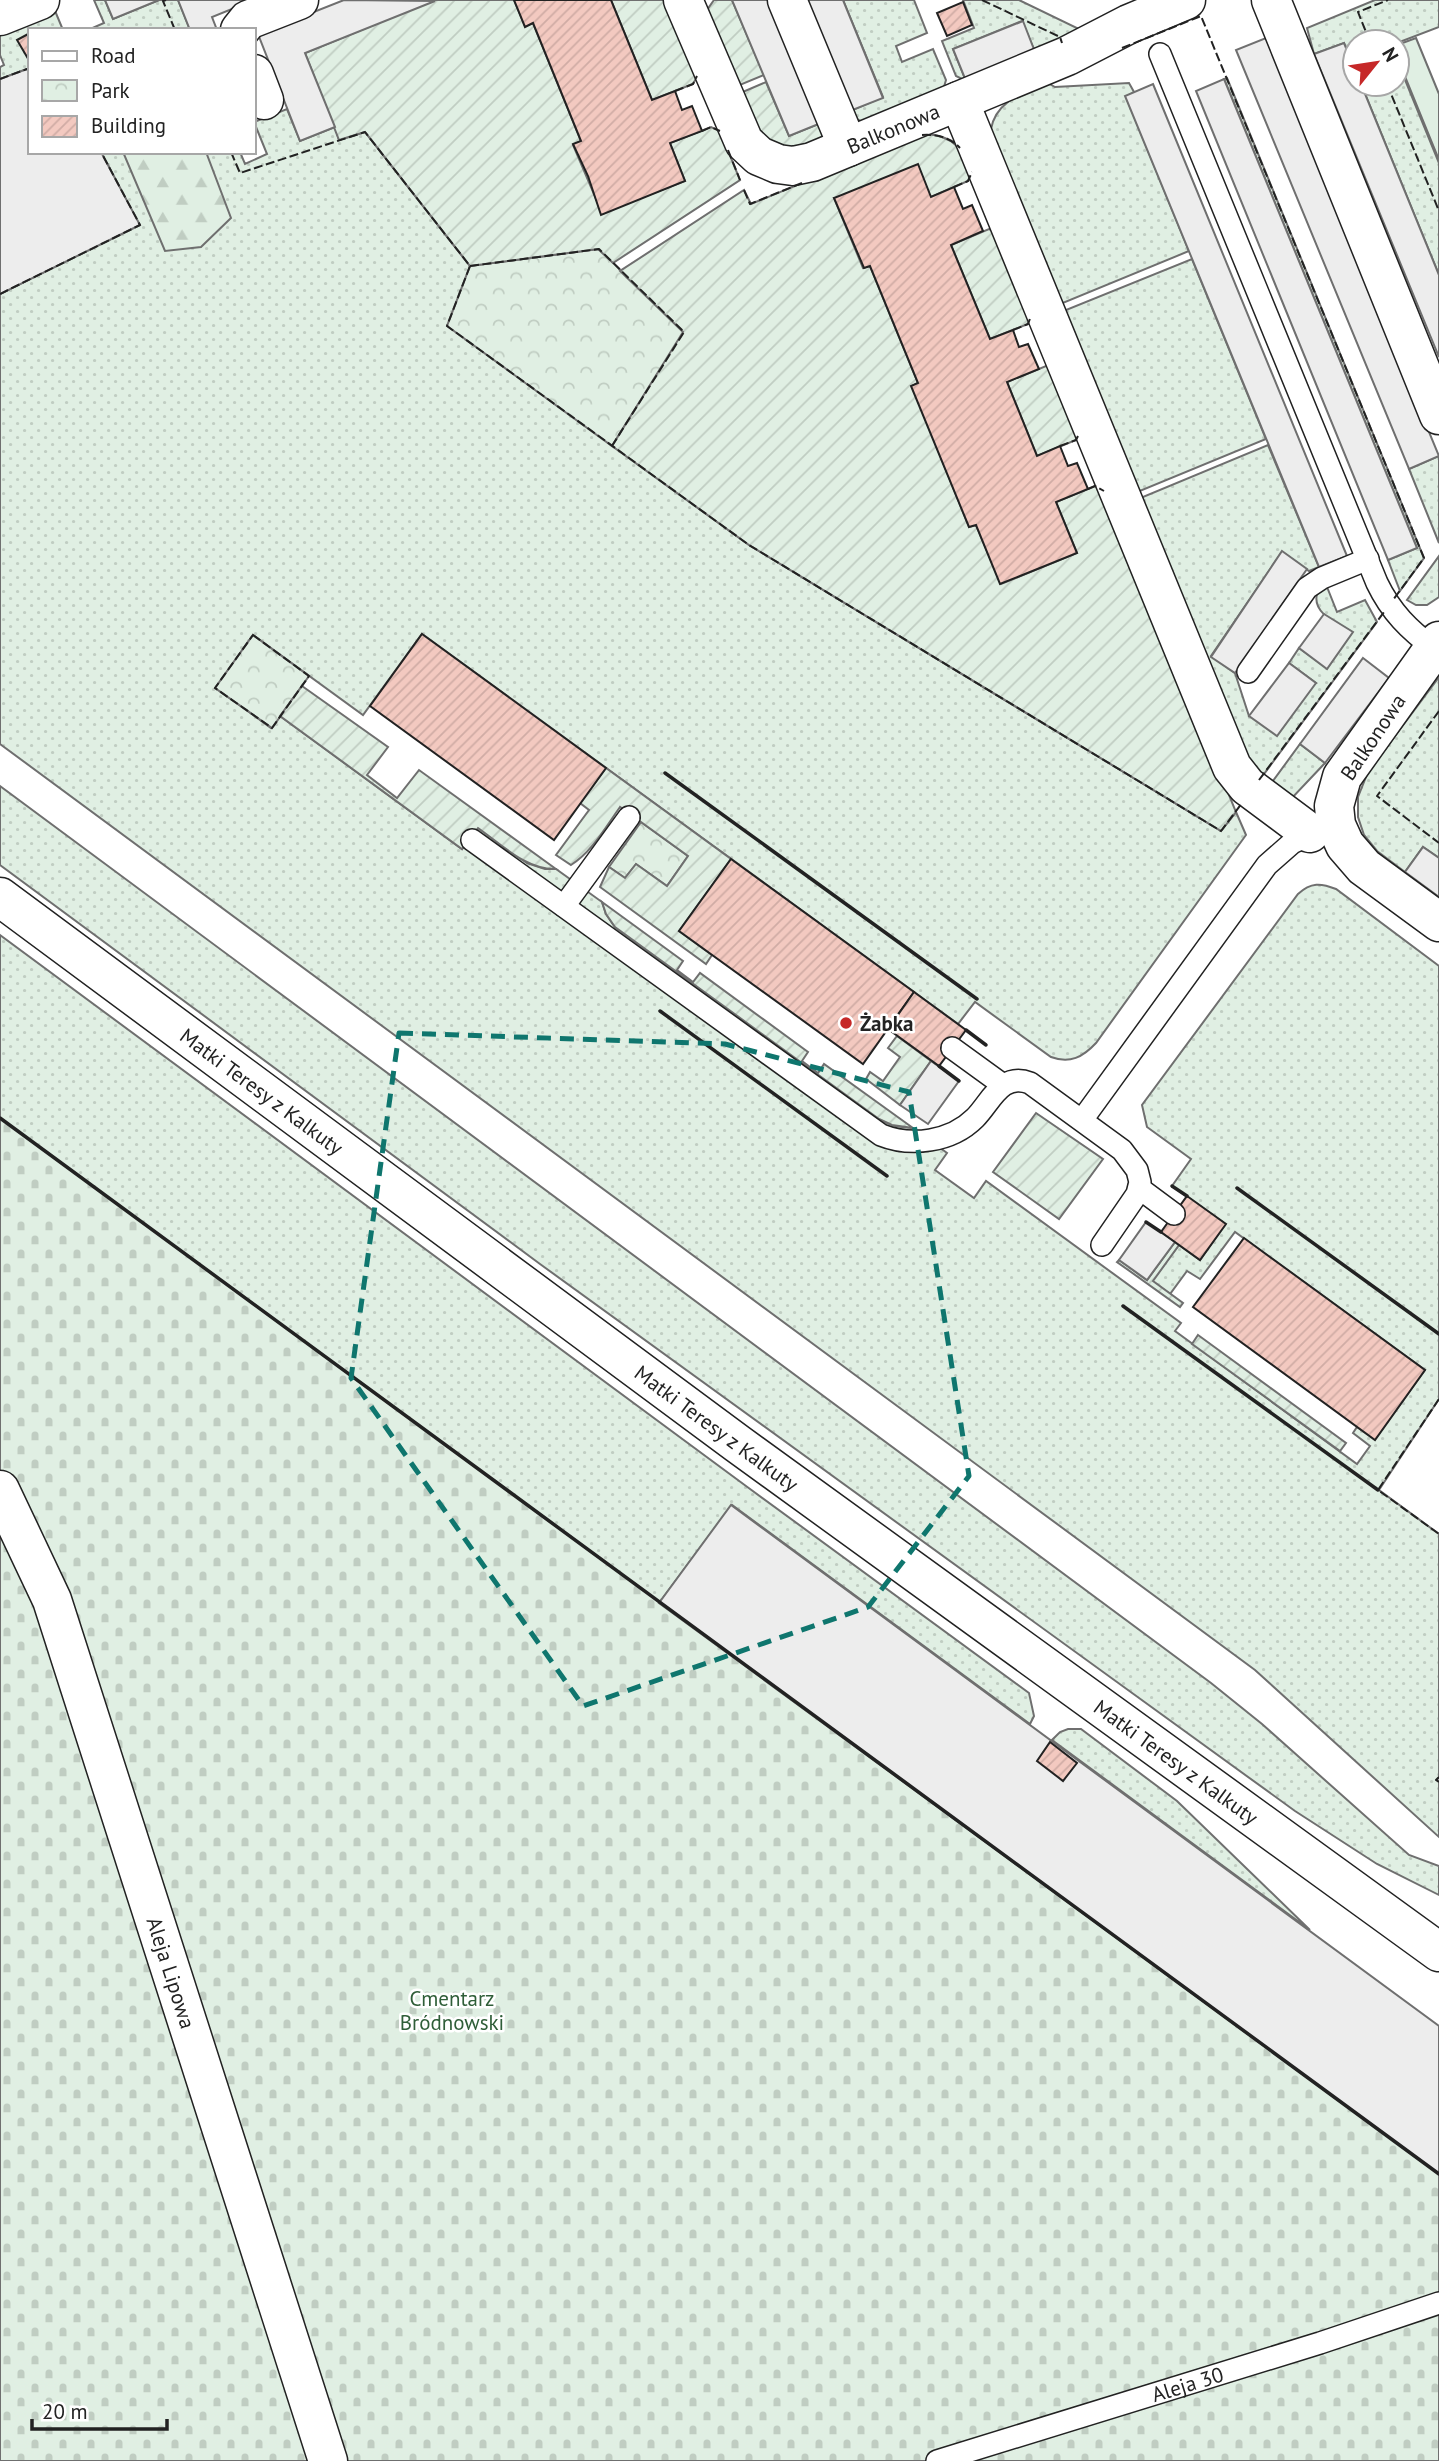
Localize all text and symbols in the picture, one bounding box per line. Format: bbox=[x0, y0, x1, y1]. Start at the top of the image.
legend bbox=[28, 28, 256, 154]
north arrow bbox=[1341, 28, 1411, 98]
text: Road bbox=[91, 42, 135, 69]
text: N bbox=[1377, 43, 1404, 66]
text: Park bbox=[91, 77, 130, 104]
street label: Balkonowa bbox=[842, 97, 944, 160]
text: Building bbox=[91, 112, 166, 139]
street label: Balkonowa bbox=[1334, 689, 1412, 785]
place label: Żabka bbox=[860, 1010, 914, 1037]
marker: Żabka bbox=[838, 1015, 854, 1031]
street label: Matki Teresy z Kalkuty bbox=[175, 1022, 349, 1161]
street label: Matki Teresy z Kalkuty bbox=[630, 1359, 804, 1497]
street label: Matki Teresy z Kalkuty bbox=[1089, 1693, 1264, 1830]
street label: Aleja Lipowa bbox=[141, 1914, 202, 2032]
park label: Cmentarz Bródnowski bbox=[400, 1985, 504, 2036]
street label: Aleja 30 bbox=[1148, 2360, 1227, 2408]
scale bar bbox=[32, 2388, 166, 2432]
text: 20 m bbox=[42, 2398, 88, 2425]

